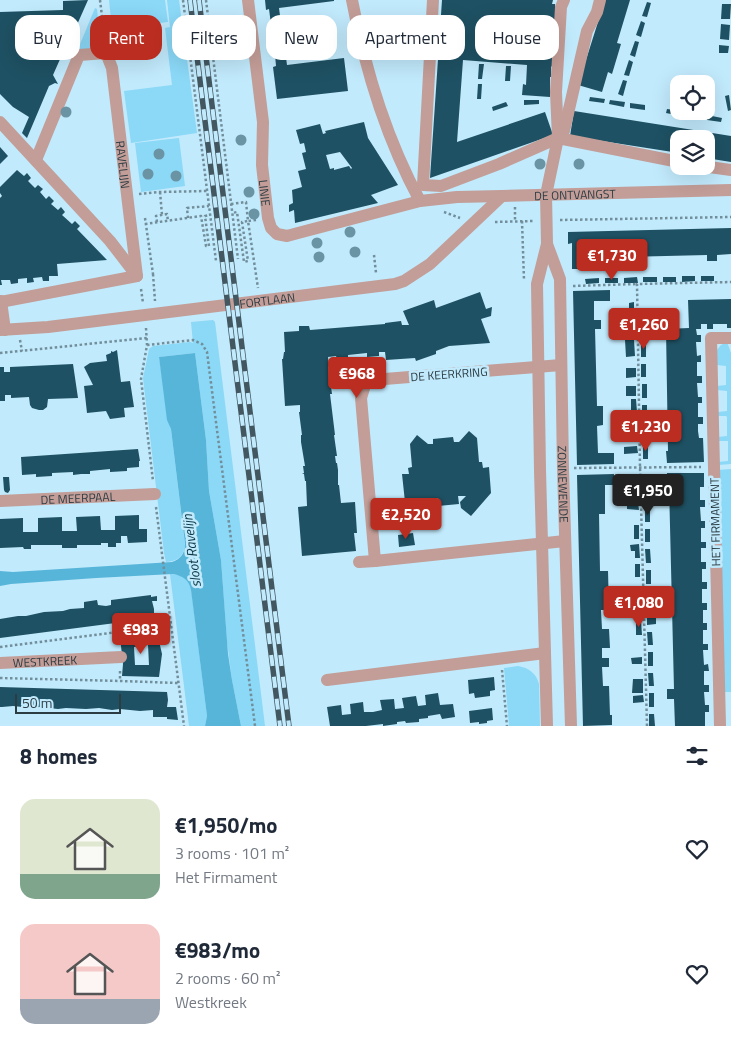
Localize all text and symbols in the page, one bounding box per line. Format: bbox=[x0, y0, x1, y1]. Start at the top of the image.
chip: Buy bbox=[15, 15, 80, 60]
chip: Rent bbox=[90, 15, 162, 60]
chip: Filters bbox=[172, 15, 256, 60]
chip: New bbox=[266, 15, 337, 60]
chip: Apartment bbox=[347, 15, 465, 60]
chip: House bbox=[475, 15, 559, 60]
map controls bbox=[670, 75, 715, 175]
button: locate bbox=[670, 75, 715, 120]
button: layers bbox=[670, 130, 715, 175]
street label: RAVELIJN bbox=[111, 140, 136, 190]
street label: LINIE bbox=[254, 179, 276, 207]
street label: DE ONTVANGST bbox=[534, 184, 617, 205]
pin: €1,730 bbox=[571, 238, 653, 281]
text: €1,730 bbox=[587, 243, 637, 267]
street label: FORTLAAN bbox=[238, 287, 296, 313]
pin: €1,260 bbox=[603, 308, 685, 350]
text: €1,260 bbox=[619, 312, 669, 336]
pin: €968 bbox=[327, 356, 387, 399]
text: €968 bbox=[339, 361, 375, 385]
street label: DE KEERKRING bbox=[410, 362, 488, 386]
pin: €1,230 bbox=[605, 410, 687, 452]
text: €1,230 bbox=[621, 414, 671, 438]
street label: ZONNEWENDE bbox=[553, 446, 574, 523]
pin: €1,950 bbox=[607, 474, 689, 516]
street label: HET FIRMAMENT bbox=[705, 477, 725, 567]
text: €1,950 bbox=[623, 478, 673, 502]
street label: DE MEERPAAL bbox=[40, 486, 116, 509]
pin: €2,520 bbox=[365, 498, 447, 540]
text: €2,520 bbox=[381, 502, 431, 526]
water label: sloot Ravelijn bbox=[176, 512, 206, 589]
pin: €1,080 bbox=[598, 586, 680, 628]
text: €1,080 bbox=[614, 590, 664, 614]
pin: €983 bbox=[111, 612, 171, 655]
text: €983 bbox=[123, 617, 159, 641]
street label: WESTKREEK bbox=[12, 650, 78, 672]
scale bar bbox=[15, 691, 121, 714]
text: 50 m bbox=[22, 692, 52, 713]
text: 8 homes bbox=[20, 740, 97, 772]
icon: filters bbox=[683, 742, 711, 770]
text: €1,950/mo bbox=[175, 809, 277, 841]
icon: home bbox=[60, 819, 120, 879]
icon: heart bbox=[683, 835, 711, 863]
text: 3 rooms · 101 m² bbox=[175, 841, 289, 865]
text: Het Firmament bbox=[175, 865, 277, 889]
text: €983/mo bbox=[175, 934, 260, 966]
icon: home bbox=[60, 944, 120, 1004]
icon: heart bbox=[683, 960, 711, 988]
text: 2 rooms · 60 m² bbox=[175, 966, 280, 990]
text: Westkreek bbox=[175, 990, 247, 1014]

